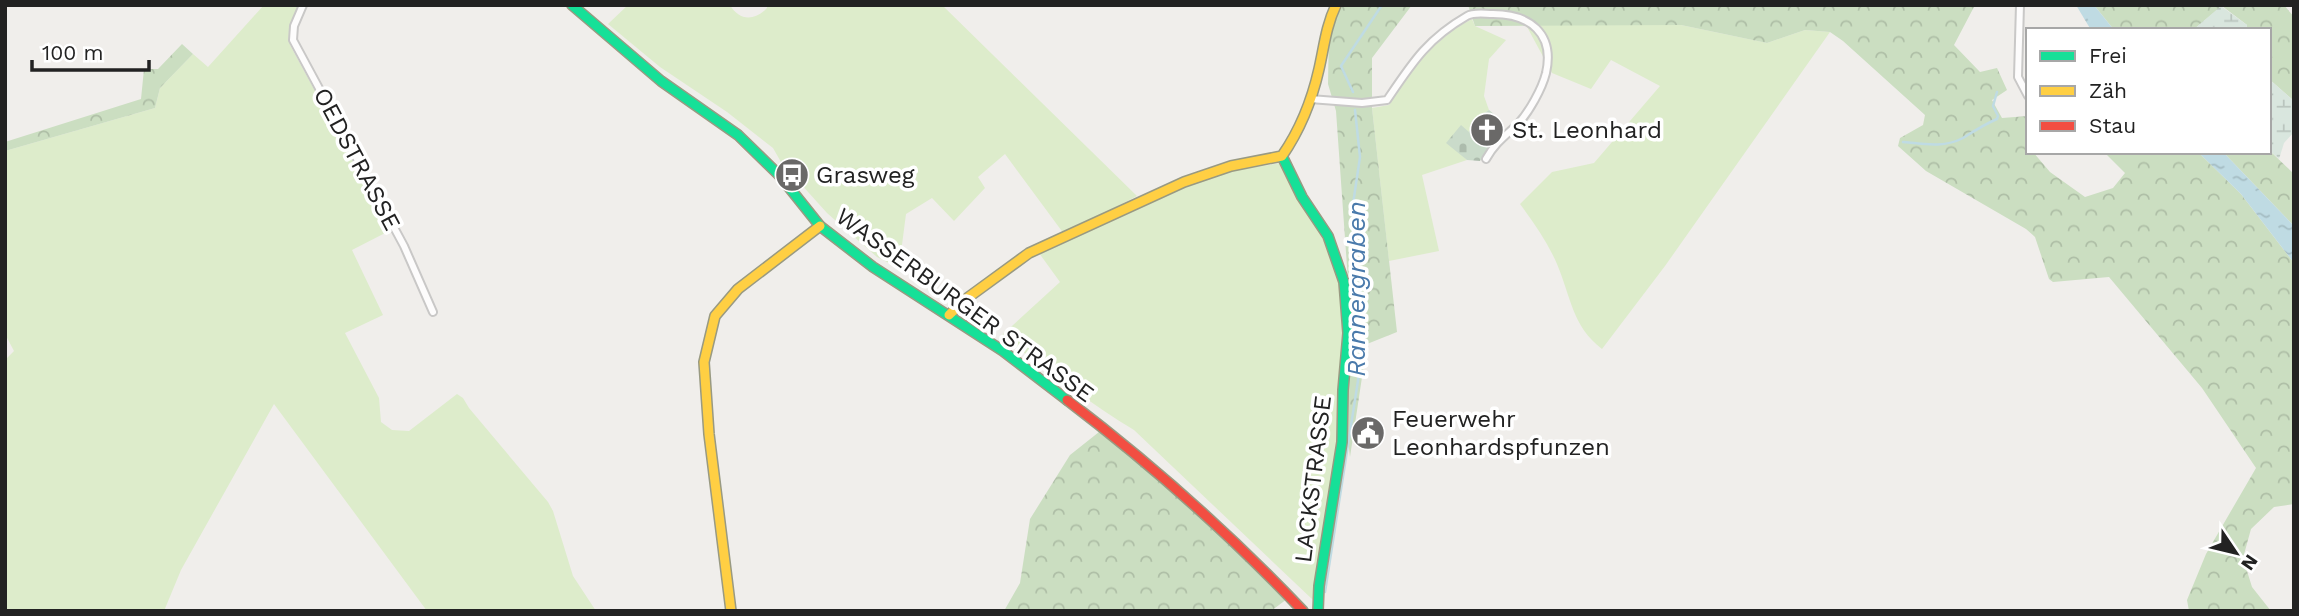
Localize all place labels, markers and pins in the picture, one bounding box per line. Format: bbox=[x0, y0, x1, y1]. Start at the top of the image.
church icon: St. Leonhard bbox=[1468, 111, 1506, 149]
place label: St. Leonhard bbox=[1512, 116, 1662, 144]
bus stop icon: Grasweg bbox=[773, 156, 811, 194]
place label: Grasweg bbox=[816, 161, 915, 189]
place label: Feuerwehr Leonhardspfunzen bbox=[1392, 405, 1610, 461]
public building icon: Feuerwehr Leonhardspfunzen bbox=[1349, 414, 1387, 452]

